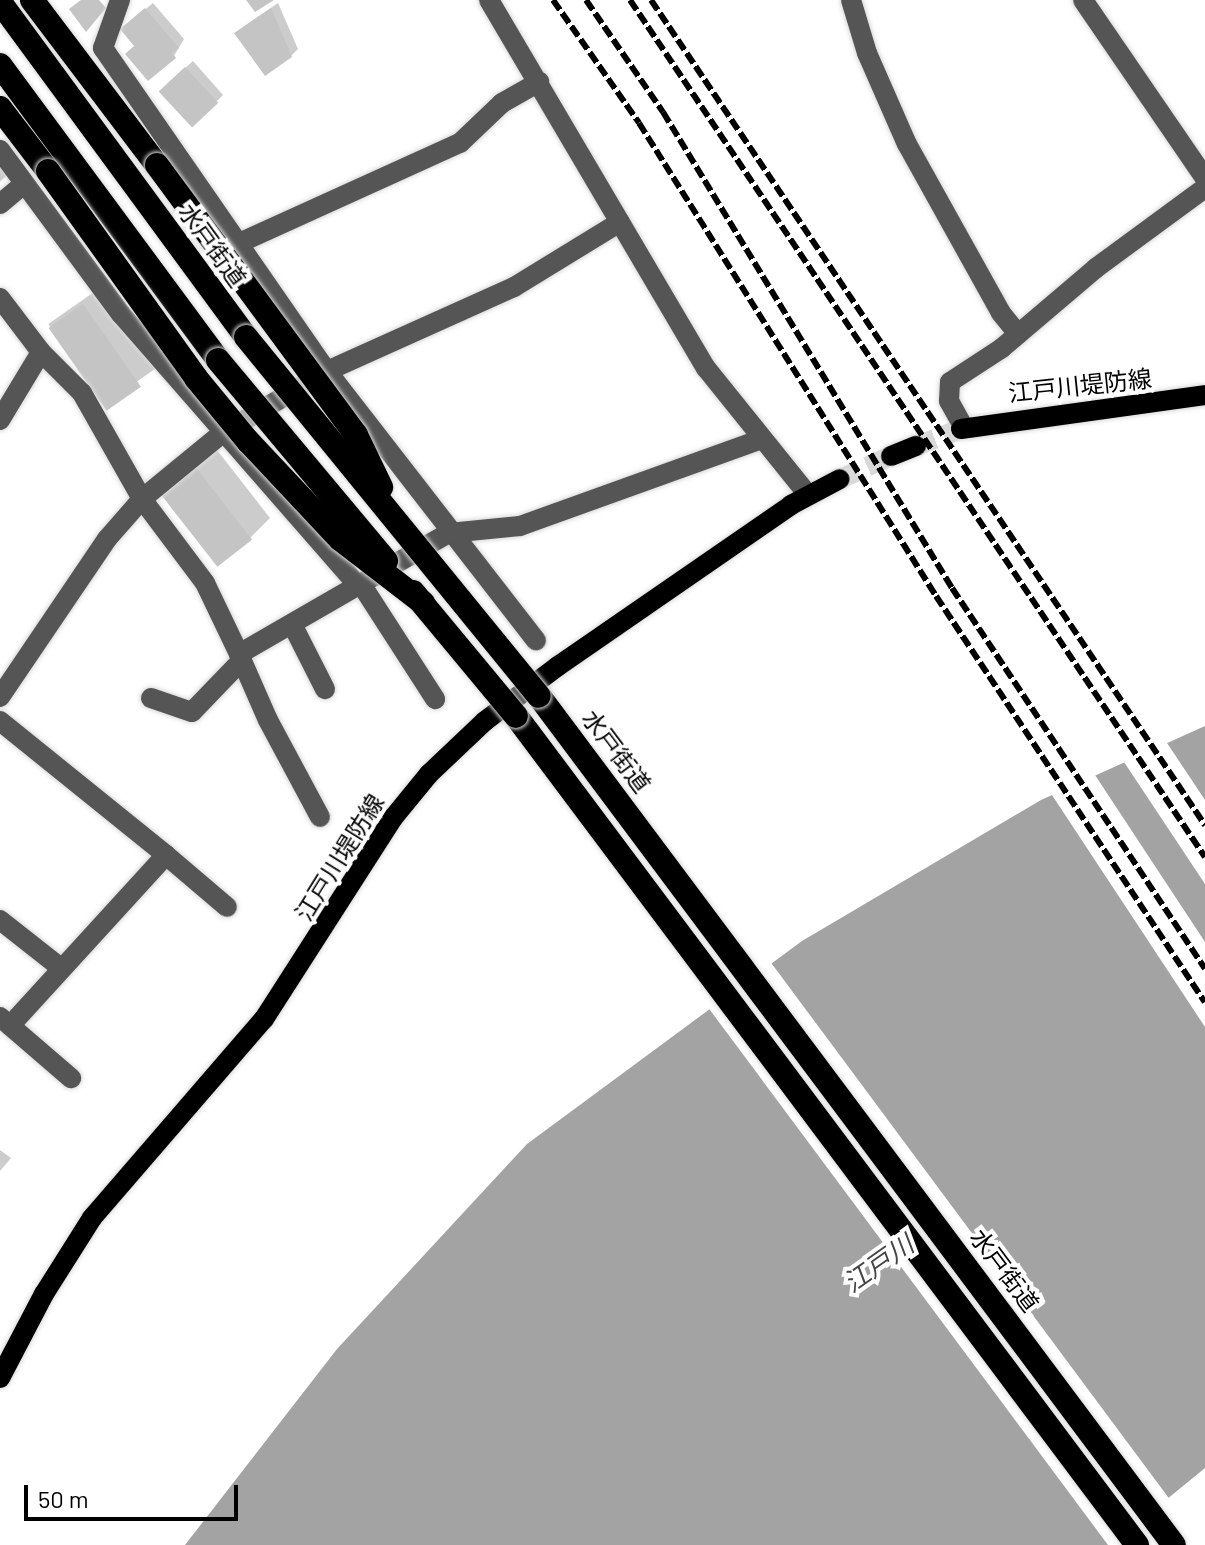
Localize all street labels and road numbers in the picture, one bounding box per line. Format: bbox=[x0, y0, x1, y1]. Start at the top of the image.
street label: 水戸街道 bbox=[173, 198, 253, 292]
street label: 江戸川堤防線 bbox=[1007, 363, 1153, 407]
street label: 水戸街道 bbox=[577, 704, 657, 798]
street label: 江戸川堤防線 bbox=[289, 788, 389, 926]
street label: 水戸街道 bbox=[965, 1223, 1045, 1317]

